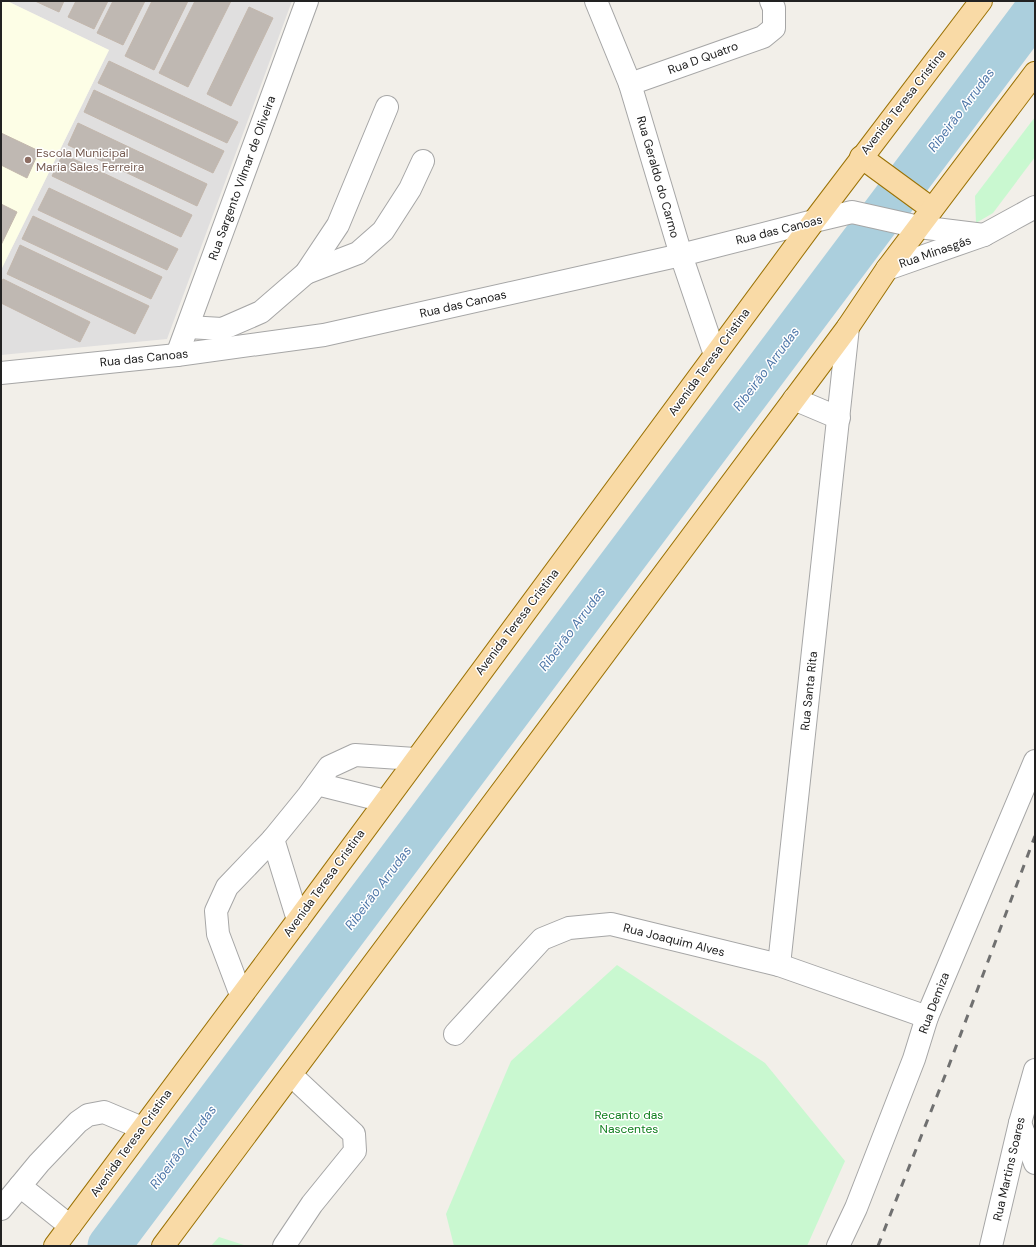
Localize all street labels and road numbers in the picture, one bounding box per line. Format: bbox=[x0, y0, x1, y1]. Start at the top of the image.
street label: Rua D Quatro bbox=[666, 38, 740, 78]
street label: Avenida Teresa Cristina bbox=[857, 46, 949, 158]
street label: Rua Sargento Vilmar de Oliveira bbox=[205, 94, 279, 262]
street label: Rua Geraldo do Carmo bbox=[633, 114, 683, 240]
street label: Rua das Canoas bbox=[734, 212, 824, 248]
street label: Rua Minasgás bbox=[897, 232, 973, 272]
street label: Rua das Canoas bbox=[418, 286, 508, 322]
street label: Avenida Teresa Cristina bbox=[665, 305, 753, 419]
street label: Rua das Canoas bbox=[99, 345, 189, 371]
street label: Avenida Teresa Cristina bbox=[472, 566, 562, 678]
street label: Rua Santa Rita bbox=[797, 650, 821, 732]
street label: Avenida Teresa Cristina bbox=[280, 826, 368, 940]
street label: Rua Joaquim Alves bbox=[622, 920, 726, 960]
street label: Rua Demiza bbox=[915, 970, 953, 1036]
street label: Avenida Teresa Cristina bbox=[87, 1086, 175, 1200]
street label: Rua Martins Soares bbox=[989, 1115, 1029, 1223]

